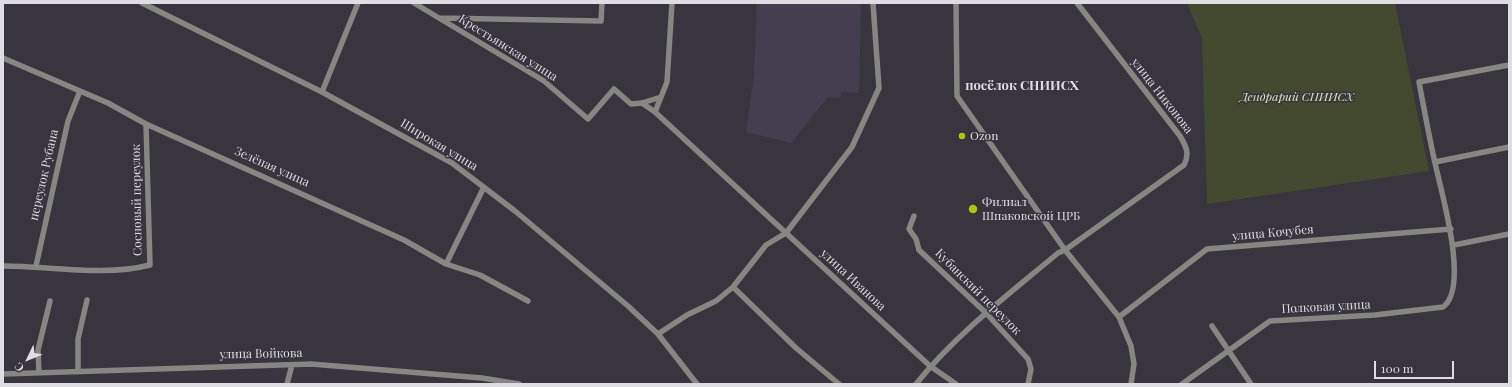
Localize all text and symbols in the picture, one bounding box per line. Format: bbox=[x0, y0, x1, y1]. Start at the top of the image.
street label: Крестьянская улица bbox=[456, 12, 560, 84]
street label: улица Никонова bbox=[1128, 55, 1196, 137]
district label: посёлок СНИИСХ bbox=[965, 78, 1079, 94]
park label: Дендрарий СНИИСХ bbox=[1240, 90, 1354, 104]
street label: Широкая улица bbox=[398, 116, 480, 174]
street label: переулок Рубана bbox=[26, 128, 62, 222]
place label: Ozon bbox=[970, 129, 998, 143]
marker: Ozon bbox=[957, 131, 967, 141]
street label: Сосновый переулок bbox=[129, 144, 145, 256]
street label: Зелёная улица bbox=[232, 144, 312, 190]
place label: Филиал Шпаковской ЦРБ bbox=[982, 195, 1080, 223]
marker: Филиал Шпаковской ЦРБ bbox=[967, 203, 979, 215]
street label: улица Кочубея bbox=[1232, 222, 1314, 244]
street label: улица Иванова bbox=[817, 246, 889, 314]
street label: Кубанский переулок bbox=[932, 246, 1024, 338]
street label: Полковая улица bbox=[1281, 297, 1371, 317]
north arrow bbox=[8, 339, 48, 379]
street label: улица Войкова bbox=[220, 346, 302, 362]
scale bar bbox=[1376, 353, 1456, 379]
text: С bbox=[11, 360, 27, 375]
text: 100 m bbox=[1381, 360, 1413, 376]

